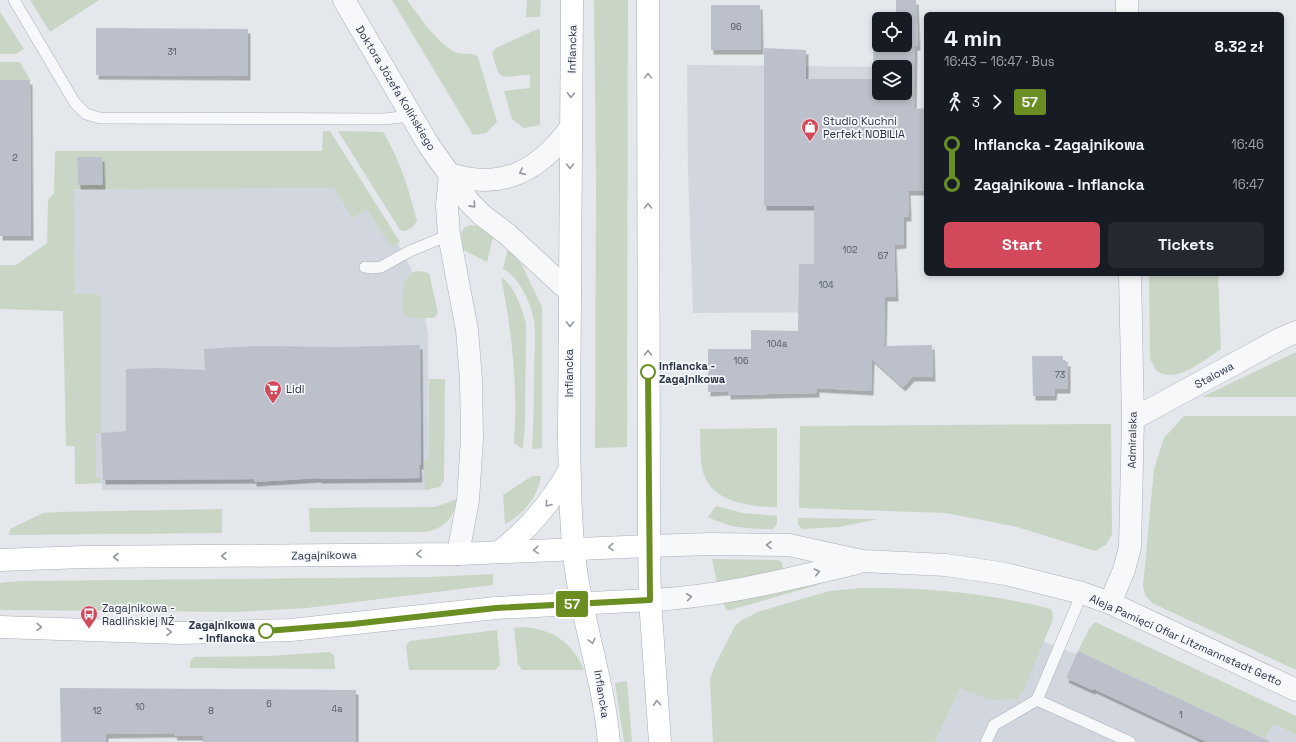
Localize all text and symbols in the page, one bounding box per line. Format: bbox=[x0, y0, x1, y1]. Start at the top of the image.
map controls bbox=[872, 12, 912, 100]
button: locate bbox=[872, 12, 912, 52]
house number: 96 bbox=[730, 21, 742, 33]
street label: Doktora Józefa Kolińskiego bbox=[353, 23, 439, 153]
street label: Inflancka bbox=[565, 24, 579, 73]
text: 4 min bbox=[944, 24, 1002, 52]
text: 8.32 zł bbox=[1215, 37, 1264, 56]
house number: 31 bbox=[167, 46, 177, 58]
text: 16:43 – 16:47 · Bus bbox=[944, 53, 1055, 70]
button: layers bbox=[872, 60, 912, 100]
one-way arrow bbox=[644, 73, 652, 79]
icon: walk bbox=[944, 91, 966, 113]
icon: forward bbox=[986, 91, 1008, 113]
one-way arrow bbox=[567, 92, 575, 98]
text: 57 bbox=[1022, 93, 1038, 111]
text: 3 bbox=[972, 94, 980, 111]
place label: Studio Kuchni Perfekt NOBILIA bbox=[823, 114, 905, 141]
shop icon: Studio Kuchni Perfekt NOBILIA bbox=[800, 117, 820, 142]
text: Inflancka - Zagajnikowa bbox=[974, 135, 1144, 154]
text: 16:46 bbox=[1231, 136, 1264, 153]
house number: 2 bbox=[12, 152, 18, 164]
one-way arrow bbox=[566, 163, 574, 169]
one-way arrow bbox=[519, 167, 526, 175]
text: Zagajnikowa - Inflancka bbox=[974, 175, 1144, 194]
text: 16:47 bbox=[1232, 176, 1264, 193]
one-way arrow bbox=[468, 200, 475, 208]
one-way arrow bbox=[644, 203, 652, 209]
button: Start bbox=[944, 222, 1100, 268]
button: Tickets bbox=[1108, 222, 1264, 268]
house number: 102 bbox=[843, 244, 857, 256]
house number: 67 bbox=[878, 250, 888, 262]
house number: 104 bbox=[818, 279, 834, 291]
one-way arrow bbox=[566, 321, 574, 327]
house number: 104a bbox=[767, 338, 787, 350]
street label: Inflancka bbox=[562, 348, 576, 397]
one-way arrow bbox=[644, 350, 652, 356]
house number: 106 bbox=[733, 355, 749, 367]
street label: Stalowa bbox=[1192, 358, 1237, 391]
place label: Inflancka - Zagajnikowa bbox=[659, 359, 726, 386]
marker: Inflancka - Zagajnikowa bbox=[640, 364, 656, 380]
house number: 73 bbox=[1055, 369, 1065, 381]
supermarket icon: Lidl bbox=[263, 379, 283, 404]
place label: Lidl bbox=[286, 382, 304, 396]
street label: Admiralska bbox=[1125, 411, 1140, 469]
one-way arrow bbox=[545, 499, 552, 506]
one-way arrow bbox=[766, 540, 772, 549]
one-way arrow bbox=[608, 543, 614, 552]
one-way arrow bbox=[533, 546, 539, 555]
street label: Zagajnikowa bbox=[291, 547, 357, 563]
one-way arrow bbox=[416, 550, 422, 558]
one-way arrow bbox=[221, 552, 227, 560]
one-way arrow bbox=[113, 553, 119, 561]
one-way arrow bbox=[813, 569, 820, 577]
line badge: 57 bbox=[554, 591, 590, 617]
street label: Aleja Pamięci Ofiar Litzmannstadt Getto bbox=[1088, 591, 1285, 689]
one-way arrow bbox=[686, 593, 692, 602]
text: 57 bbox=[564, 595, 580, 613]
place label: Zagajnikowa - Radlińskiej NŻ bbox=[102, 601, 175, 628]
bus stop icon: Zagajnikowa - Radlińskiej NŻ bbox=[79, 604, 99, 629]
place label: Zagajnikowa - Inflancka bbox=[189, 618, 256, 645]
one-way arrow bbox=[36, 623, 42, 631]
marker: Zagajnikowa - Inflancka bbox=[258, 623, 274, 639]
one-way arrow bbox=[166, 628, 172, 637]
one-way arrow bbox=[587, 638, 595, 645]
street label: Inflancka bbox=[591, 669, 613, 720]
house number: 6 bbox=[266, 698, 272, 710]
one-way arrow bbox=[653, 700, 662, 706]
house number: 10 bbox=[135, 701, 145, 713]
house number: 4a bbox=[332, 703, 342, 715]
house number: 12 bbox=[92, 705, 102, 717]
house number: 8 bbox=[208, 705, 214, 717]
house number: 1 bbox=[1179, 709, 1183, 721]

